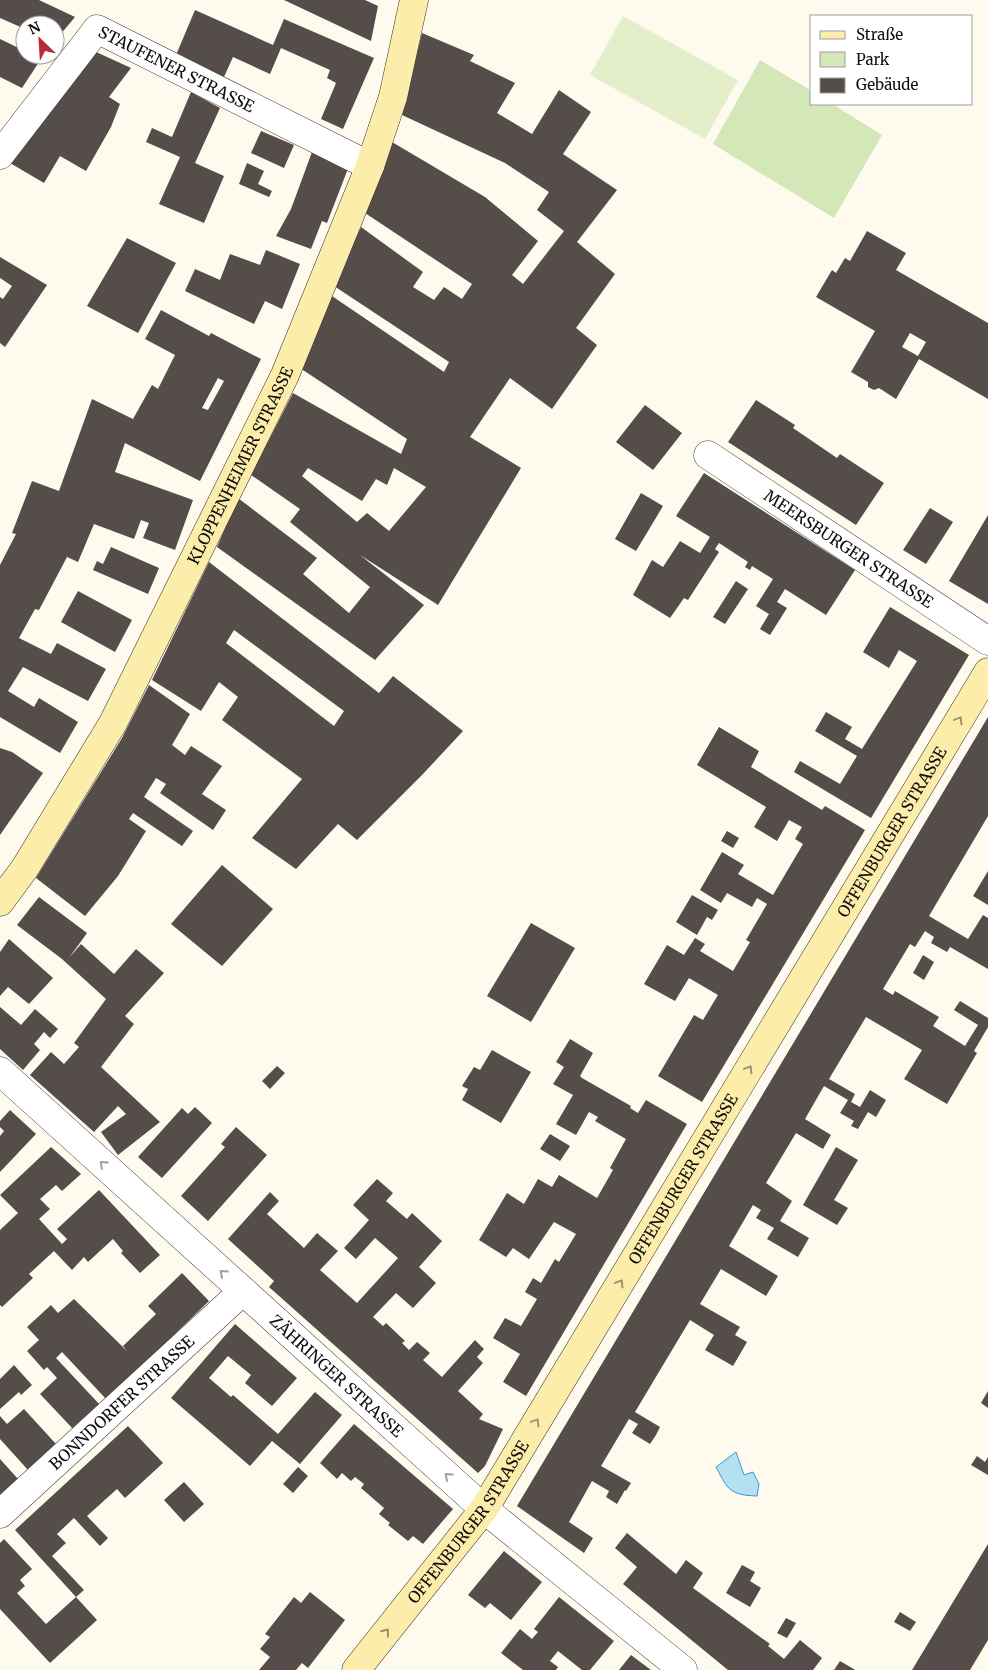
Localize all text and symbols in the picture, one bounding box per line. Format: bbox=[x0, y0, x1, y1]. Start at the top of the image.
north arrow bbox=[15, 15, 65, 65]
legend bbox=[810, 15, 973, 105]
text: N bbox=[26, 18, 43, 39]
street label: STAUFENER STRASSE bbox=[95, 21, 259, 117]
text: Straße bbox=[856, 25, 903, 44]
text: Park bbox=[856, 50, 890, 69]
text: Gebäude bbox=[856, 75, 919, 94]
street label: KLOPPENHEIMER STRASSE bbox=[183, 363, 298, 568]
street label: MEERSBURGER STRASSE bbox=[760, 485, 938, 612]
one-way arrow bbox=[953, 716, 963, 725]
street label: OFFENBURGER STRASSE bbox=[833, 742, 951, 921]
one-way arrow bbox=[742, 1065, 752, 1074]
street label: OFFENBURGER STRASSE bbox=[624, 1089, 742, 1268]
one-way arrow bbox=[99, 1161, 108, 1170]
one-way arrow bbox=[220, 1270, 229, 1279]
one-way arrow bbox=[613, 1279, 623, 1288]
street label: ZÄHRINGER STRASSE bbox=[266, 1310, 408, 1442]
street label: BONNDORFER STRASSE bbox=[45, 1330, 199, 1474]
one-way arrow bbox=[530, 1418, 540, 1427]
street label: OFFENBURGER STRASSE bbox=[403, 1436, 533, 1607]
one-way arrow bbox=[444, 1473, 453, 1482]
one-way arrow bbox=[380, 1628, 389, 1638]

